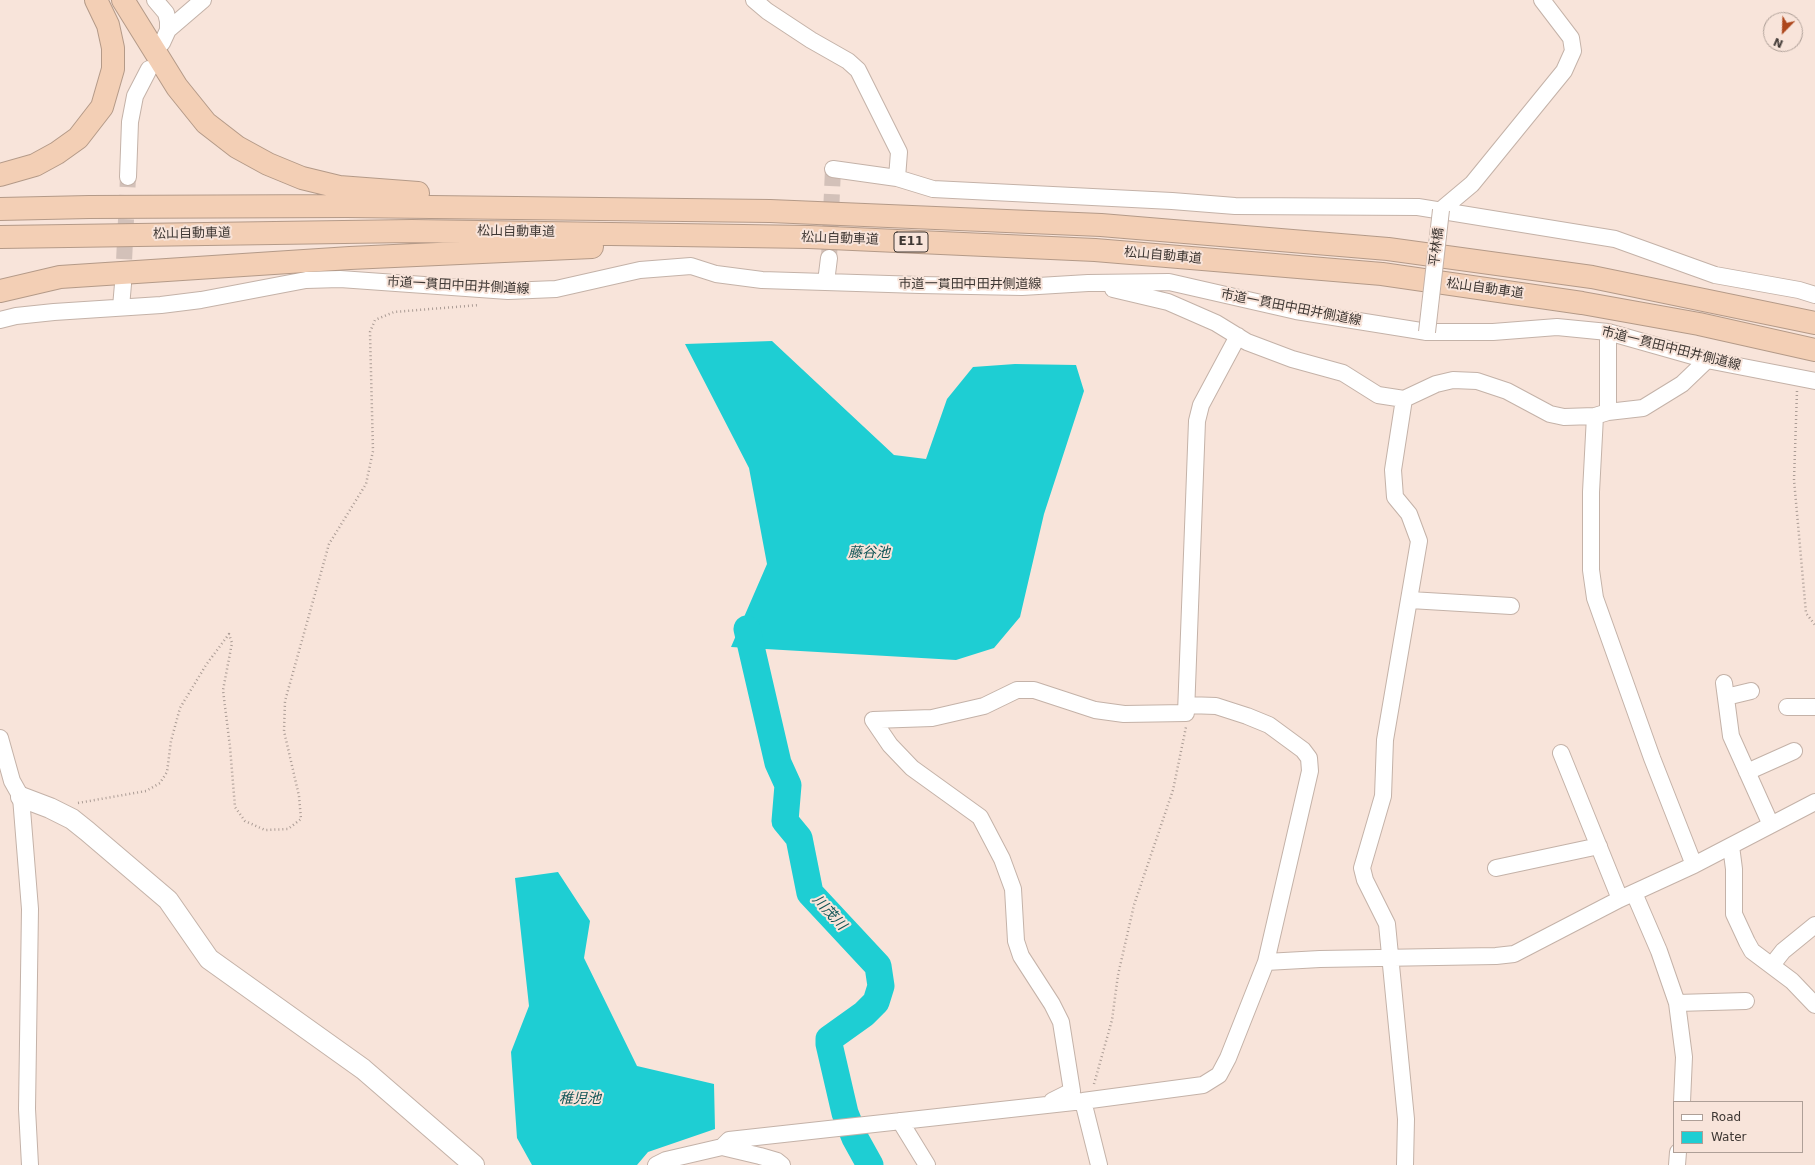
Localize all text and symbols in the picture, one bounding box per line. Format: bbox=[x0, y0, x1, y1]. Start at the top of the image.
north arrow bbox=[1763, 12, 1803, 52]
text: N bbox=[1772, 35, 1785, 50]
street label: 松山自動車道 bbox=[477, 224, 555, 240]
street label: 松山自動車道 bbox=[153, 226, 231, 242]
street label: 平林橋 bbox=[1427, 227, 1447, 267]
street label: 松山自動車道 bbox=[801, 230, 879, 248]
road number: E11 bbox=[894, 232, 928, 252]
street label: 松山自動車道 bbox=[1123, 245, 1203, 267]
street label: 市道一貫田中田井側道線 bbox=[386, 274, 530, 298]
street label: 松山自動車道 bbox=[1445, 276, 1525, 302]
street label: 市道一貫田中田井側道線 bbox=[899, 277, 1041, 293]
street label: 市道一貫田中田井側道線 bbox=[1219, 287, 1363, 329]
street label: 市道一貫田中田井側道線 bbox=[1600, 324, 1742, 374]
water label: 藤谷池 bbox=[848, 545, 890, 561]
water label: 川茂川 bbox=[809, 892, 849, 934]
water label: 稚児池 bbox=[559, 1091, 601, 1107]
legend bbox=[1673, 1101, 1803, 1153]
text: Road bbox=[1711, 1110, 1741, 1124]
text: Water bbox=[1711, 1130, 1746, 1144]

